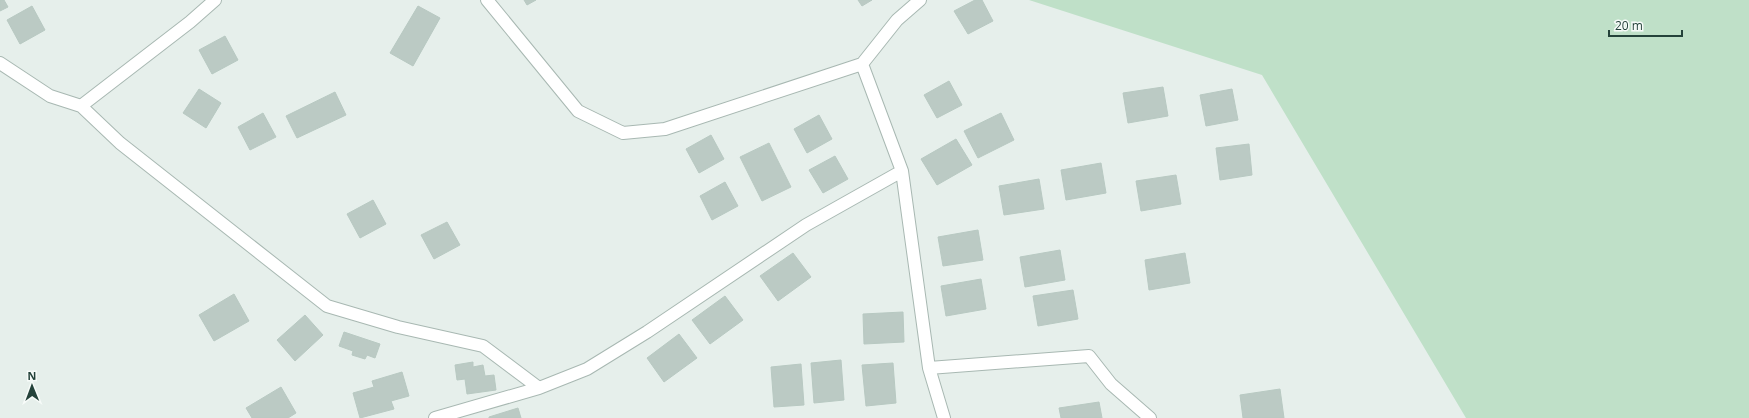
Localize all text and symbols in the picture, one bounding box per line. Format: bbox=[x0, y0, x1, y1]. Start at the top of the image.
scale bar bbox=[1609, 12, 1682, 38]
text: 20 m bbox=[1615, 17, 1643, 34]
north arrow bbox=[12, 366, 52, 406]
text: N bbox=[27, 368, 36, 383]

